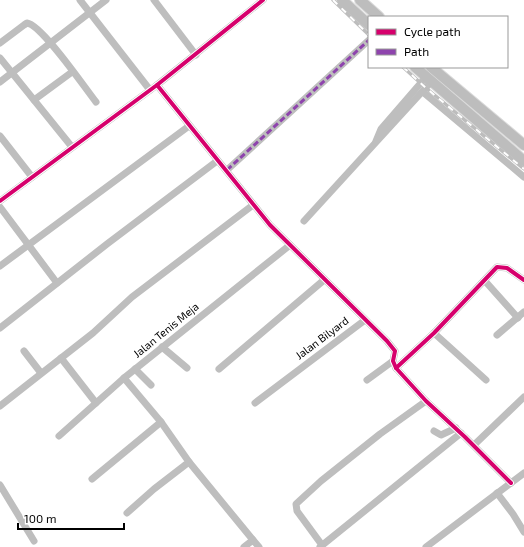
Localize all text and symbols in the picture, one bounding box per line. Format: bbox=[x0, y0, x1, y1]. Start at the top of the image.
legend bbox=[368, 16, 508, 68]
text: Cycle path bbox=[404, 24, 461, 38]
text: Path bbox=[404, 44, 429, 58]
street label: Jalan Tenis Meja bbox=[130, 299, 202, 361]
street label: Jalan Bilyard bbox=[293, 313, 351, 362]
scale bar bbox=[18, 505, 124, 531]
text: 100 m bbox=[24, 511, 56, 525]

